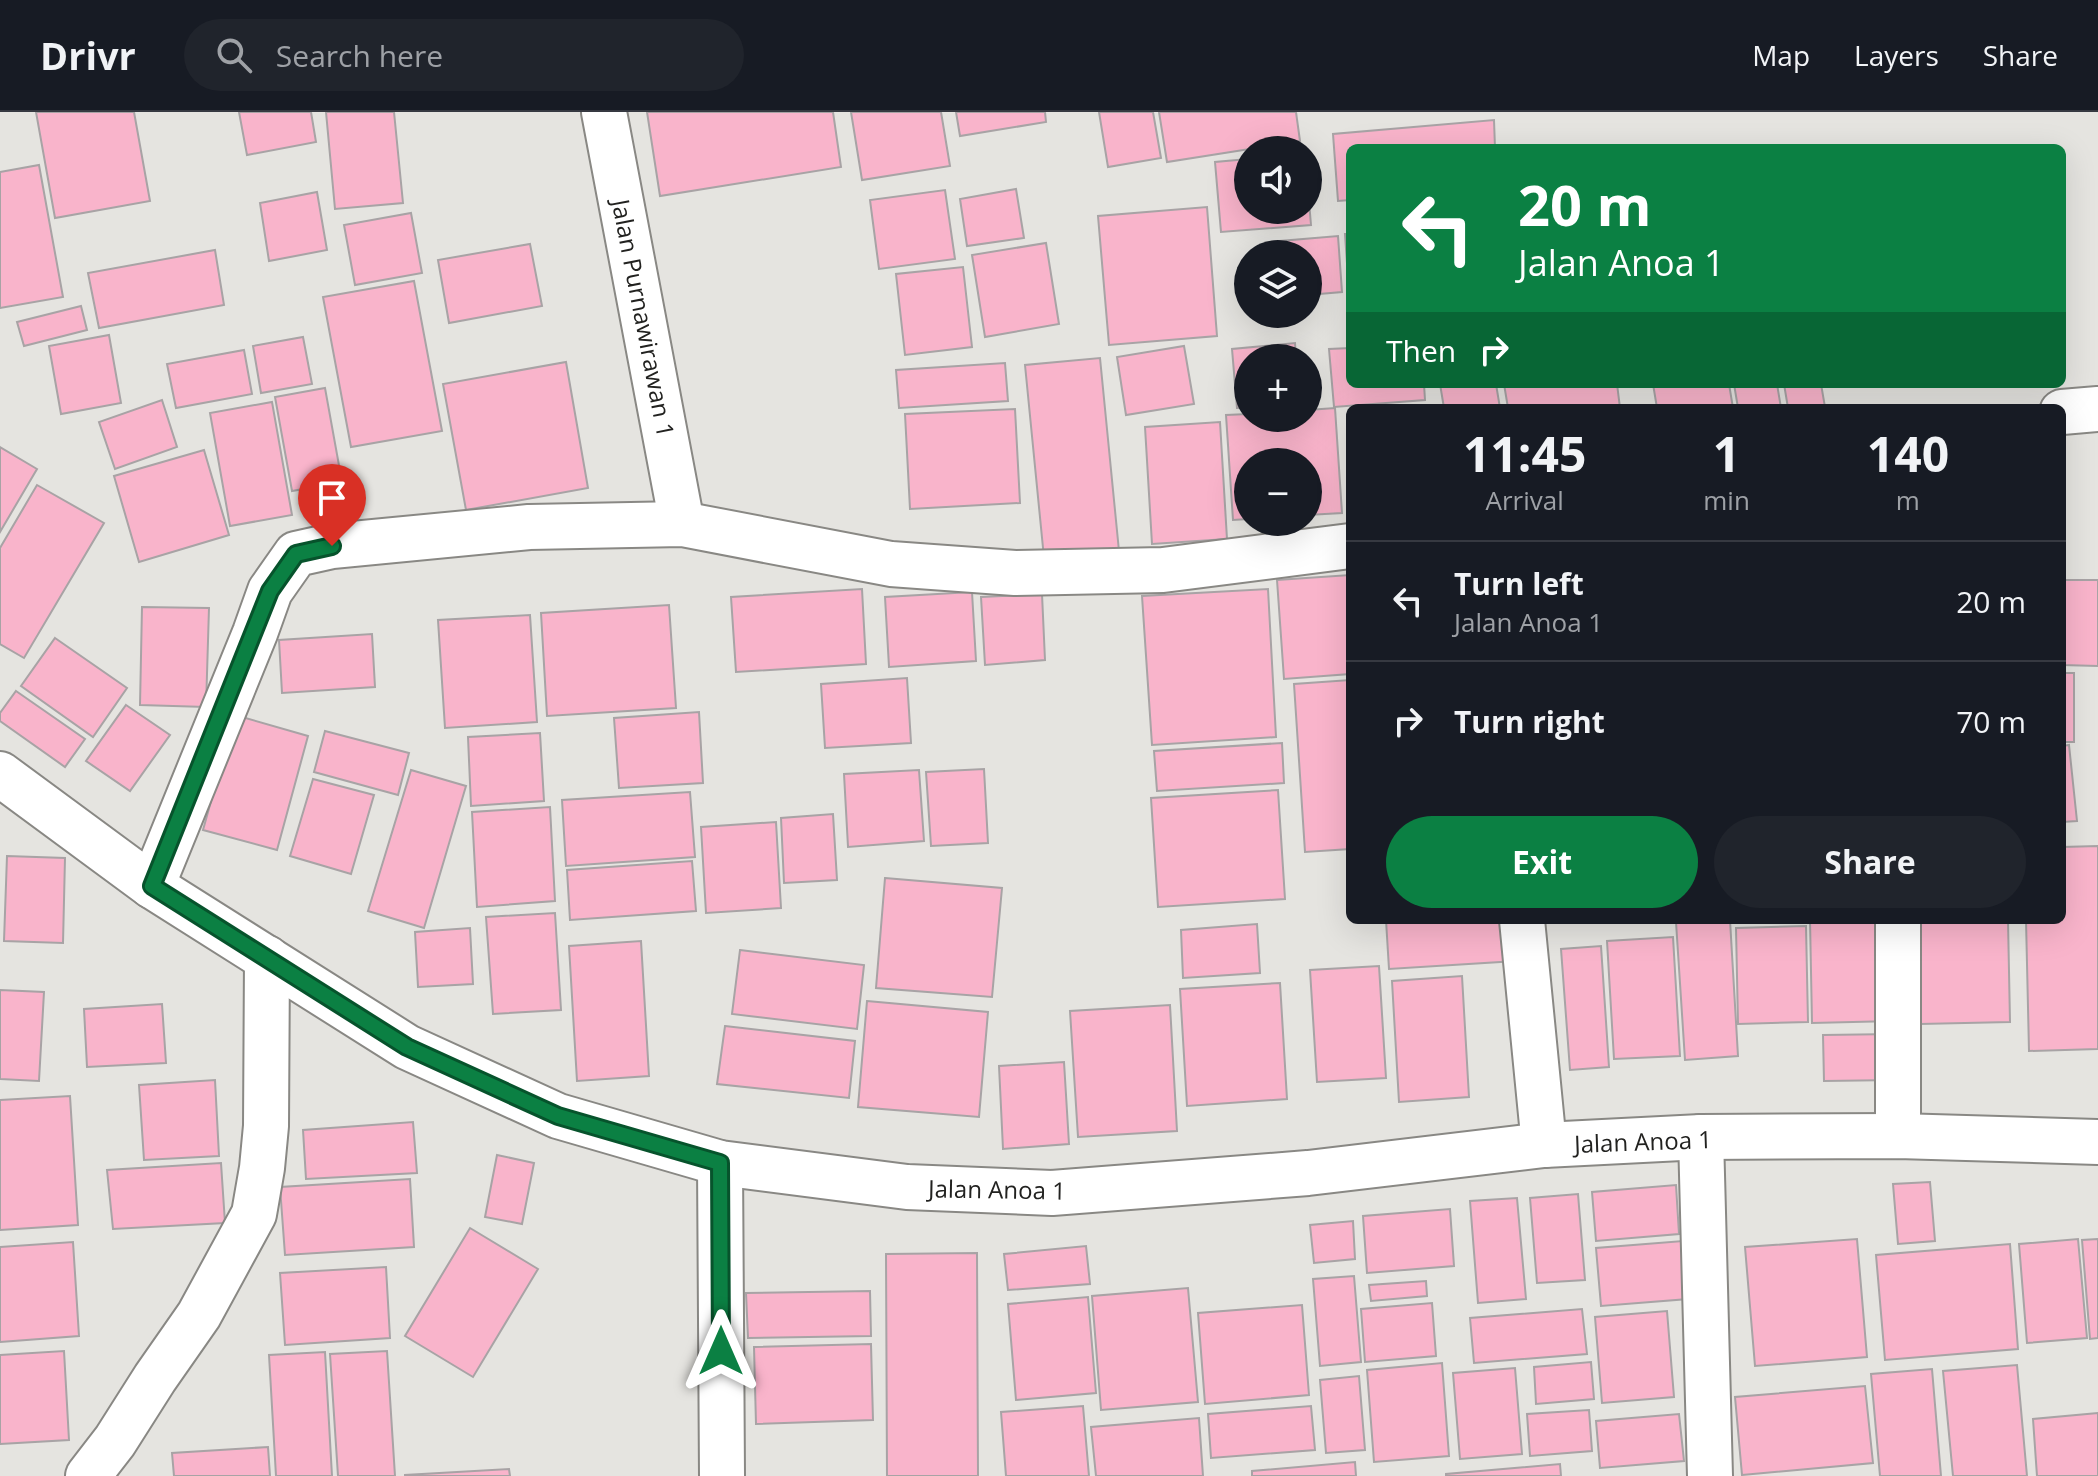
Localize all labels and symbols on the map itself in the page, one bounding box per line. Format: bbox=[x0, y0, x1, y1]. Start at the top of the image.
street label: Jalan Purnawirawan 1 bbox=[604, 194, 683, 440]
pin bbox=[298, 464, 366, 546]
street label: Jalan Anoa 1 bbox=[1572, 1122, 1712, 1160]
street label: Jalan Anoa 1 bbox=[926, 1171, 1066, 1207]
position arrow bbox=[679, 1309, 763, 1393]

